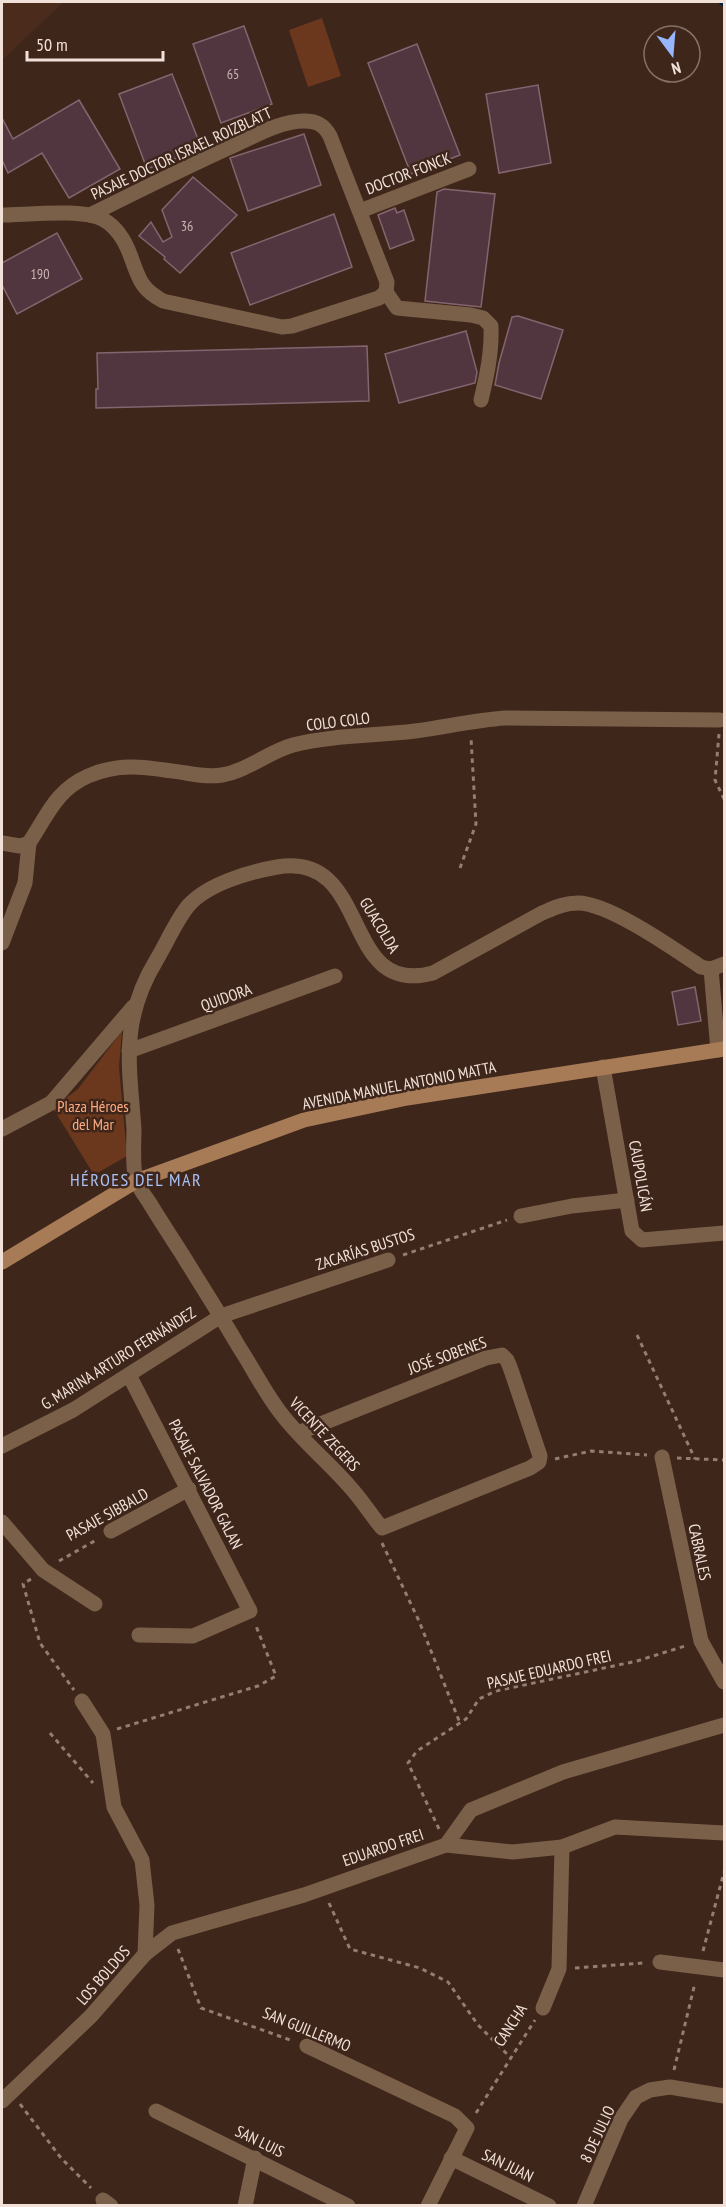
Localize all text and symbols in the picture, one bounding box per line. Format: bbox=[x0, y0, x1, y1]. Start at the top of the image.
scale bar bbox=[27, 24, 164, 62]
north arrow bbox=[642, 24, 702, 84]
text: 50 m bbox=[36, 33, 68, 56]
text: N bbox=[669, 58, 683, 79]
house number: 65 bbox=[227, 65, 239, 83]
street label: PASAJE DOCTOR ISRAEL ROIZBLATT bbox=[87, 102, 275, 204]
street label: DOCTOR FONCK bbox=[363, 148, 454, 198]
house number: 36 bbox=[181, 217, 193, 235]
house number: 190 bbox=[31, 265, 49, 283]
street label: COLO COLO bbox=[305, 707, 371, 735]
street label: GUACOLDA bbox=[356, 893, 405, 957]
street label: QUIDORA bbox=[198, 978, 255, 1015]
street label: AVENIDA MANUEL ANTONIO MATTA bbox=[300, 1056, 498, 1114]
park label: Plaza Héroes del Mar bbox=[57, 1096, 129, 1134]
street label: CAUPOLICÁN bbox=[625, 1139, 657, 1213]
district label: HÉROES DEL MAR bbox=[70, 1168, 202, 1191]
street label: ZACARÍAS BUSTOS bbox=[313, 1224, 417, 1274]
street label: G. MARINA ARTURO FERNÁNDEZ bbox=[37, 1302, 199, 1414]
street label: JOSÉ SOBENES bbox=[404, 1332, 489, 1379]
street label: VICENTE ZEGERS bbox=[285, 1392, 365, 1475]
street label: PASAJE SALVADOR GALAN bbox=[165, 1416, 247, 1552]
street label: PASAJE SIBBALD bbox=[62, 1483, 152, 1545]
street label: CABRALES bbox=[684, 1522, 716, 1582]
street label: PASAJE EDUARDO FREI bbox=[485, 1645, 613, 1693]
street label: EDUARDO FREI bbox=[340, 1824, 426, 1870]
street label: LOS BOLDOS bbox=[72, 1941, 134, 2009]
street label: CANCHA bbox=[489, 2000, 531, 2050]
street label: SAN GUILLERMO bbox=[260, 2002, 354, 2056]
street label: 8 DE JULIO bbox=[575, 2102, 619, 2166]
street label: SAN LUIS bbox=[232, 2121, 288, 2161]
street label: SAN JUAN bbox=[479, 2144, 537, 2186]

